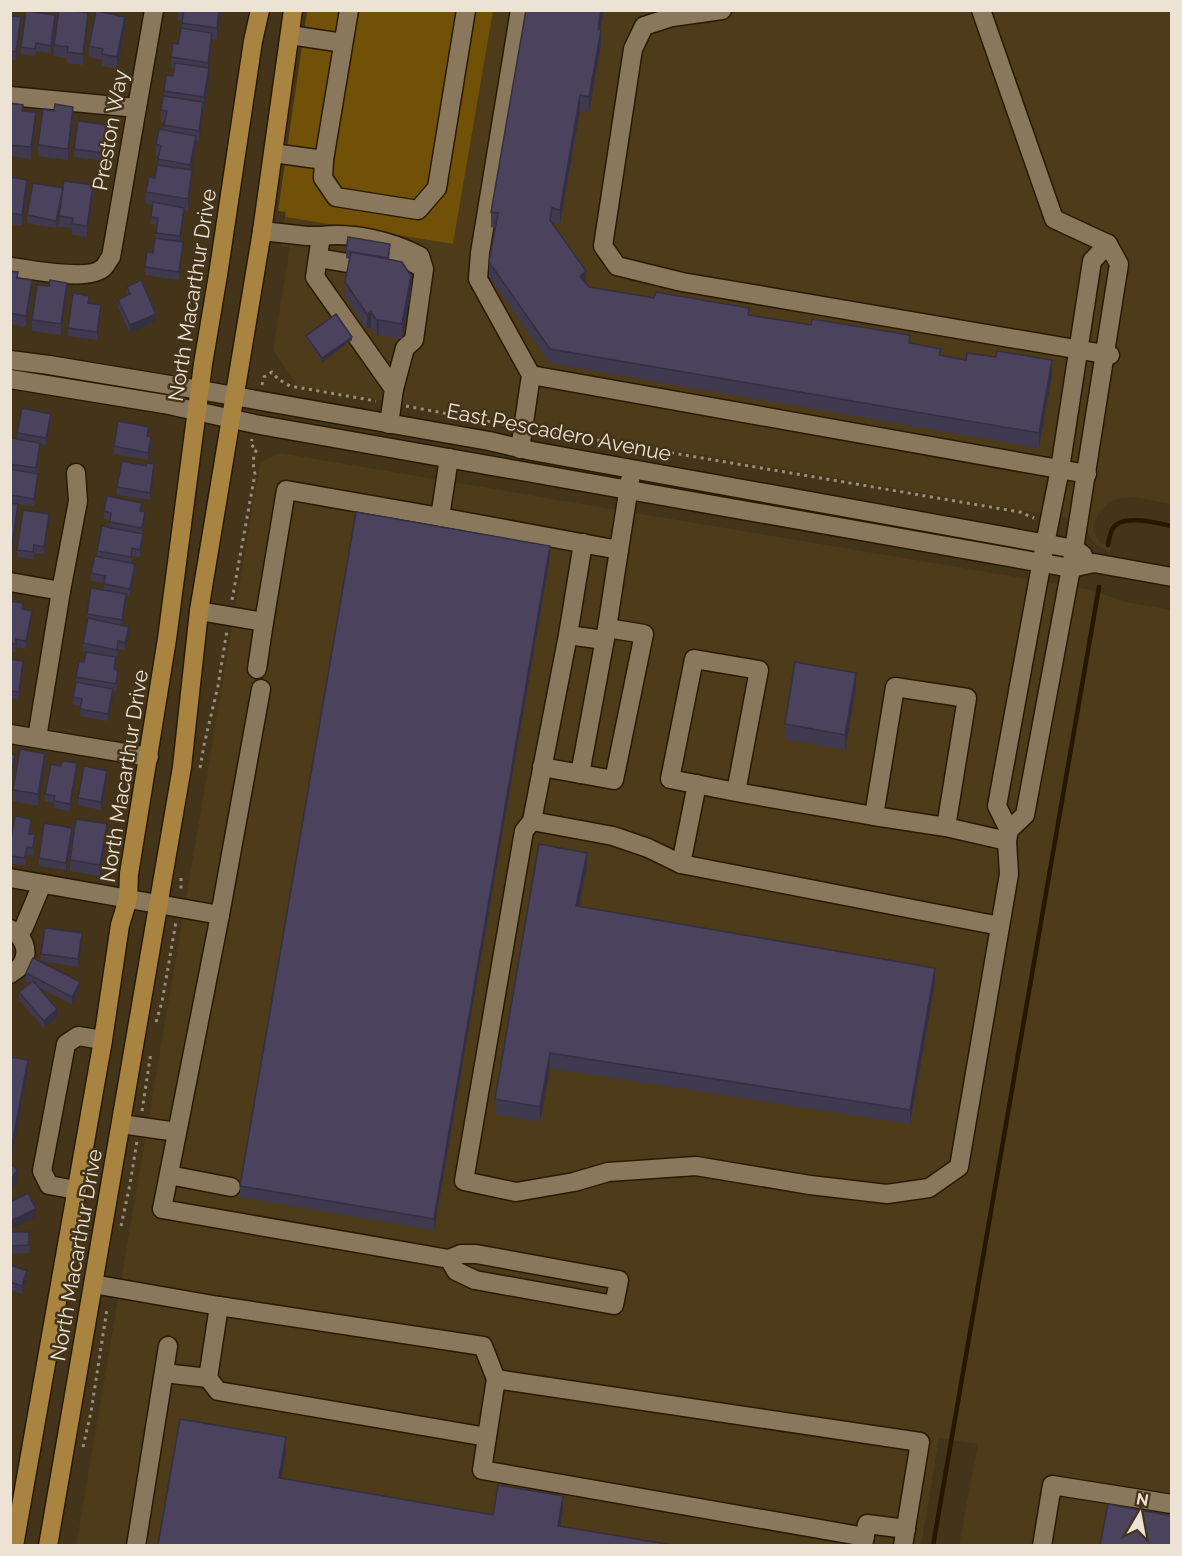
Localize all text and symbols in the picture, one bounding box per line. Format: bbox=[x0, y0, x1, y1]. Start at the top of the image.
street label: Preston Way bbox=[87, 68, 133, 192]
street label: North Macarthur Drive bbox=[163, 187, 221, 403]
street label: East Pescadero Avenue bbox=[445, 398, 673, 466]
street label: North Macarthur Drive bbox=[95, 668, 153, 884]
street label: North Macarthur Drive bbox=[45, 1147, 107, 1363]
north arrow bbox=[1110, 1484, 1170, 1544]
text: N bbox=[1135, 1489, 1150, 1510]

